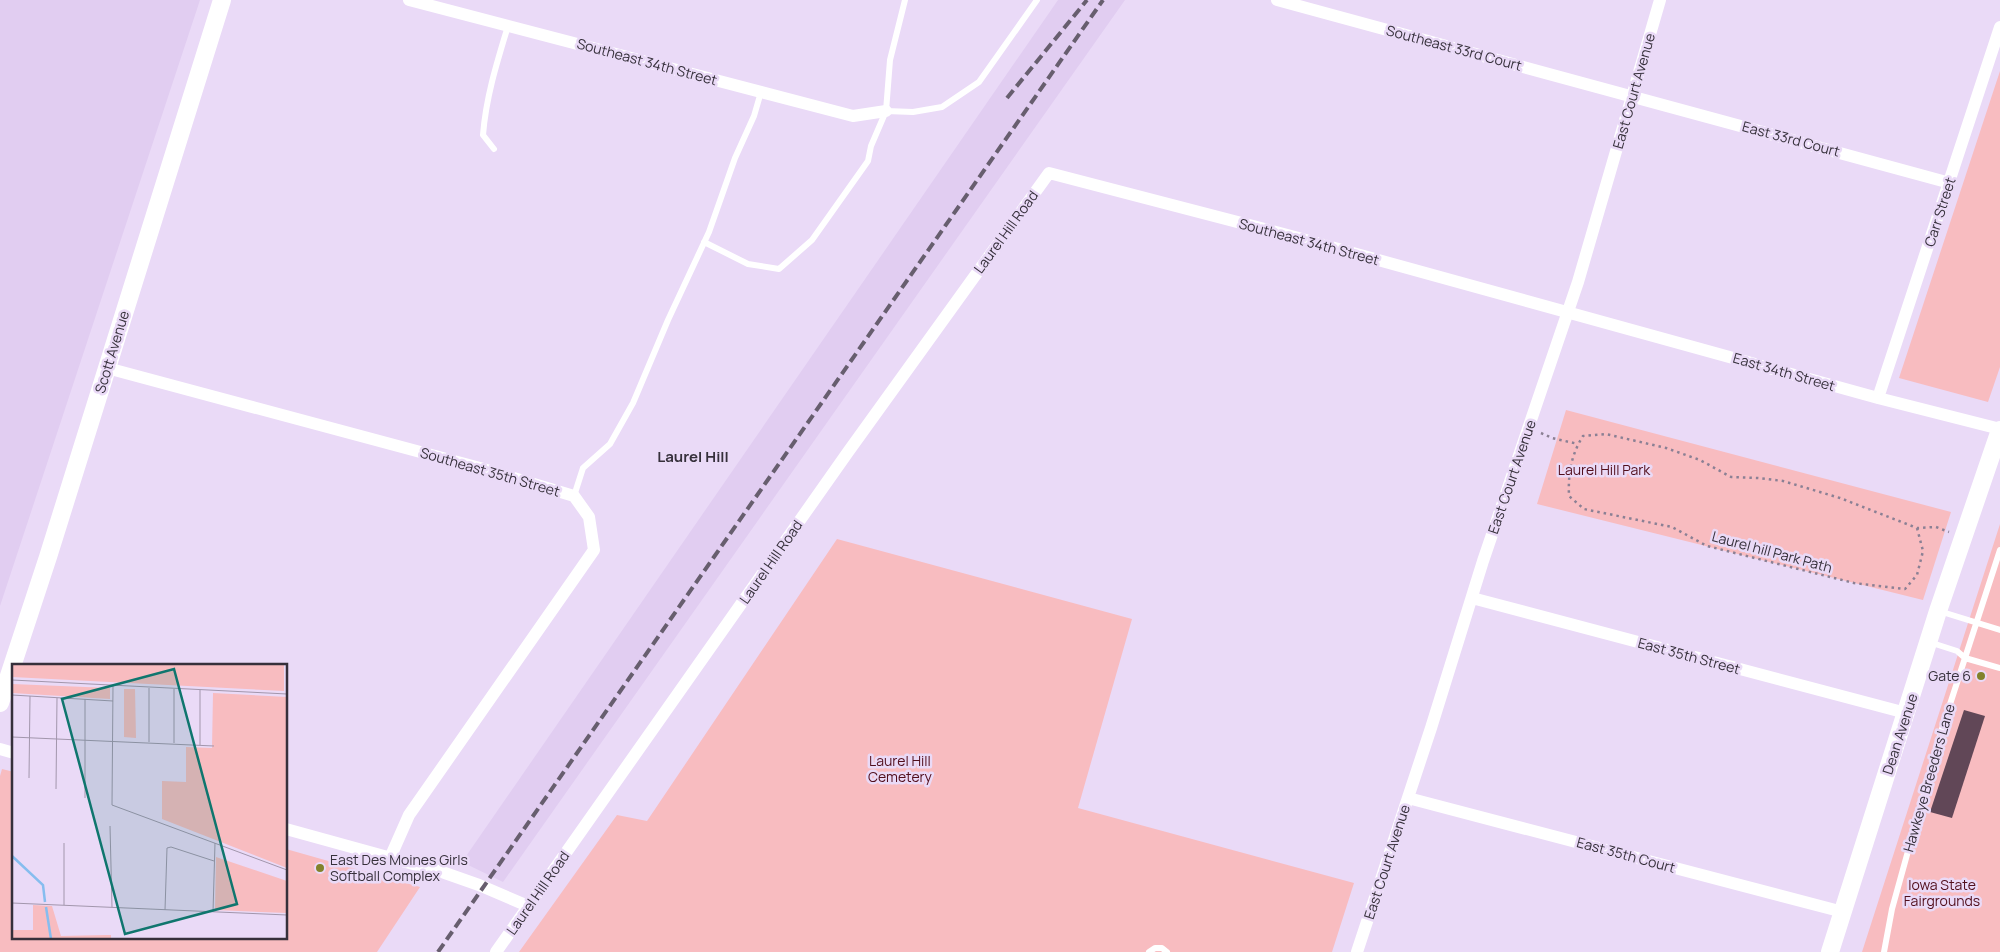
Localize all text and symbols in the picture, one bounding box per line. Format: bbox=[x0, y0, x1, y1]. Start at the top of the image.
street label: Southeast 33rd Court bbox=[1384, 20, 1524, 75]
street label: East Court Avenue bbox=[1608, 31, 1659, 151]
street label: Southeast 34th Street bbox=[575, 34, 720, 90]
street label: East 33rd Court bbox=[1740, 116, 1842, 161]
street label: Carr Street bbox=[1919, 174, 1960, 249]
street label: Laurel Hill Road bbox=[969, 187, 1042, 277]
street label: Southeast 34th Street bbox=[1237, 214, 1382, 270]
street label: Scott Avenue bbox=[90, 308, 133, 396]
street label: East 34th Street bbox=[1731, 348, 1838, 395]
street label: East Court Avenue bbox=[1483, 417, 1540, 536]
street label: Southeast 35th Street bbox=[418, 442, 563, 501]
district label: Laurel Hill bbox=[657, 446, 729, 467]
park label: Laurel Hill Park bbox=[1558, 460, 1651, 479]
street label: Laurel Hill Road bbox=[735, 516, 806, 607]
street label: Laurel hill Park Path bbox=[1710, 526, 1834, 577]
street label: East 35th Street bbox=[1636, 633, 1743, 678]
inset map bbox=[12, 664, 288, 940]
place label: Gate 6 bbox=[1928, 666, 1971, 685]
marker: Gate 6 bbox=[1975, 670, 1987, 682]
street label: Dean Avenue bbox=[1877, 691, 1922, 777]
street label: Hawkeye Breeders Lane bbox=[1898, 702, 1959, 854]
park label: Laurel Hill Cemetery bbox=[868, 751, 933, 786]
street label: East Court Avenue bbox=[1359, 802, 1414, 922]
street label: East 35th Court bbox=[1575, 832, 1678, 877]
street label: Laurel Hill Road bbox=[502, 847, 573, 938]
place label: East Des Moines Girls Softball Complex bbox=[330, 850, 468, 885]
marker: East Des Moines Girls Softball Complex bbox=[314, 862, 326, 874]
park label: Iowa State Fairgrounds bbox=[1904, 875, 1980, 910]

